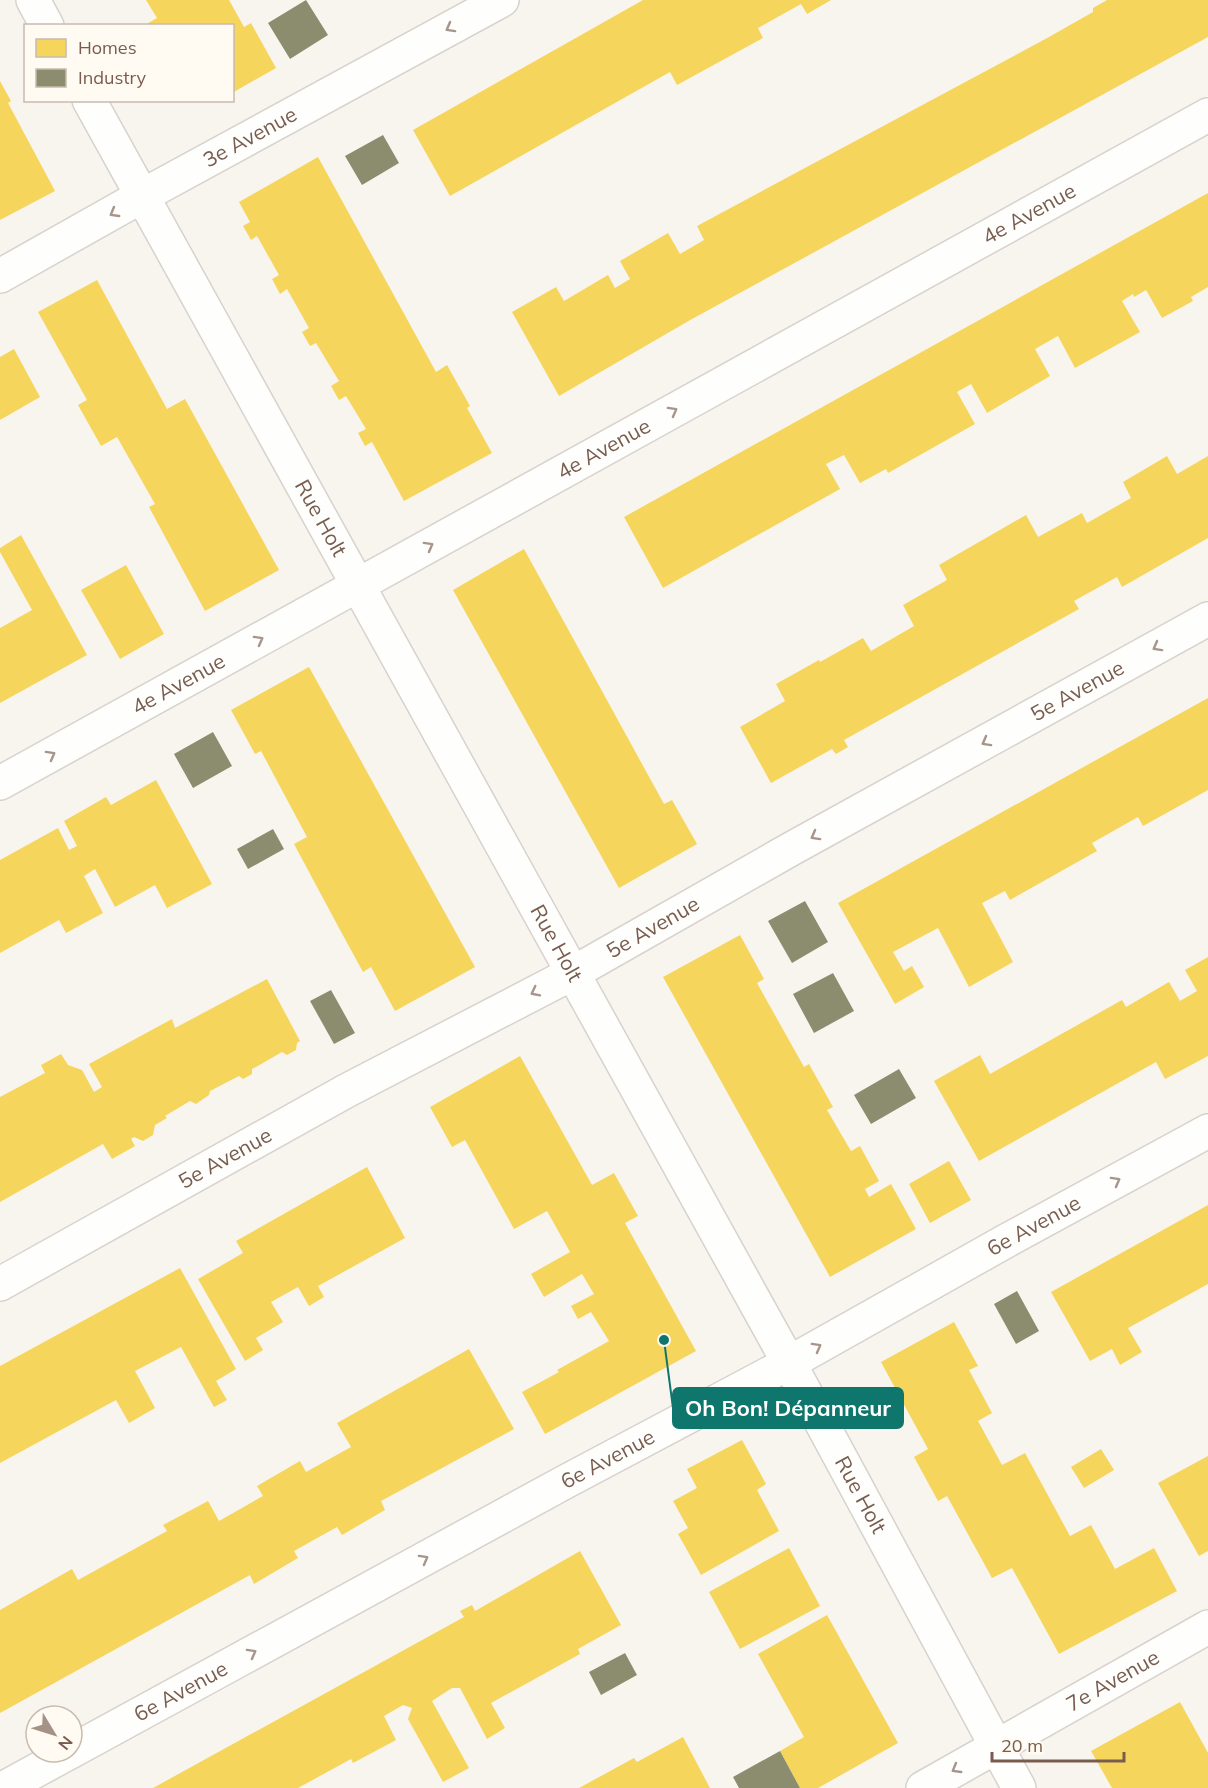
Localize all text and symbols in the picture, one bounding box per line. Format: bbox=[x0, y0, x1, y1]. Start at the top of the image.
one-way arrow bbox=[446, 21, 457, 32]
legend bbox=[24, 24, 234, 102]
text: Homes bbox=[78, 36, 137, 59]
text: Industry bbox=[78, 66, 147, 89]
street label: 3e Avenue bbox=[198, 100, 301, 172]
street label: 4e Avenue bbox=[977, 177, 1080, 249]
one-way arrow bbox=[109, 205, 120, 217]
one-way arrow bbox=[667, 407, 678, 418]
street label: 4e Avenue bbox=[552, 412, 655, 484]
street label: Rue Holt bbox=[290, 475, 353, 561]
one-way arrow bbox=[423, 542, 434, 553]
one-way arrow bbox=[252, 636, 263, 647]
one-way arrow bbox=[1153, 640, 1163, 651]
street label: 4e Avenue bbox=[127, 647, 229, 720]
street label: 5e Avenue bbox=[1026, 654, 1128, 726]
one-way arrow bbox=[982, 734, 992, 746]
one-way arrow bbox=[45, 751, 55, 762]
one-way arrow bbox=[811, 829, 822, 840]
street label: 5e Avenue bbox=[601, 890, 704, 963]
street label: Rue Holt bbox=[525, 900, 589, 986]
one-way arrow bbox=[531, 985, 541, 996]
street label: 5e Avenue bbox=[174, 1121, 276, 1194]
one-way arrow bbox=[1110, 1177, 1120, 1188]
street label: 6e Avenue bbox=[982, 1189, 1085, 1261]
one-way arrow bbox=[811, 1343, 821, 1354]
callout: Oh Bon! Dépanneur bbox=[673, 1388, 903, 1428]
text: Oh Bon! Dépanneur bbox=[685, 1394, 891, 1422]
street label: 6e Avenue bbox=[556, 1423, 659, 1494]
street label: Rue Holt bbox=[830, 1451, 893, 1538]
one-way arrow bbox=[417, 1555, 428, 1566]
street label: 7e Avenue bbox=[1061, 1643, 1163, 1716]
one-way arrow bbox=[246, 1649, 257, 1660]
street label: 6e Avenue bbox=[129, 1655, 232, 1727]
north arrow bbox=[24, 1704, 84, 1764]
scale bar bbox=[992, 1725, 1124, 1763]
text: N bbox=[54, 1732, 77, 1754]
text: 20 m bbox=[1001, 1734, 1043, 1757]
one-way arrow bbox=[952, 1762, 962, 1773]

